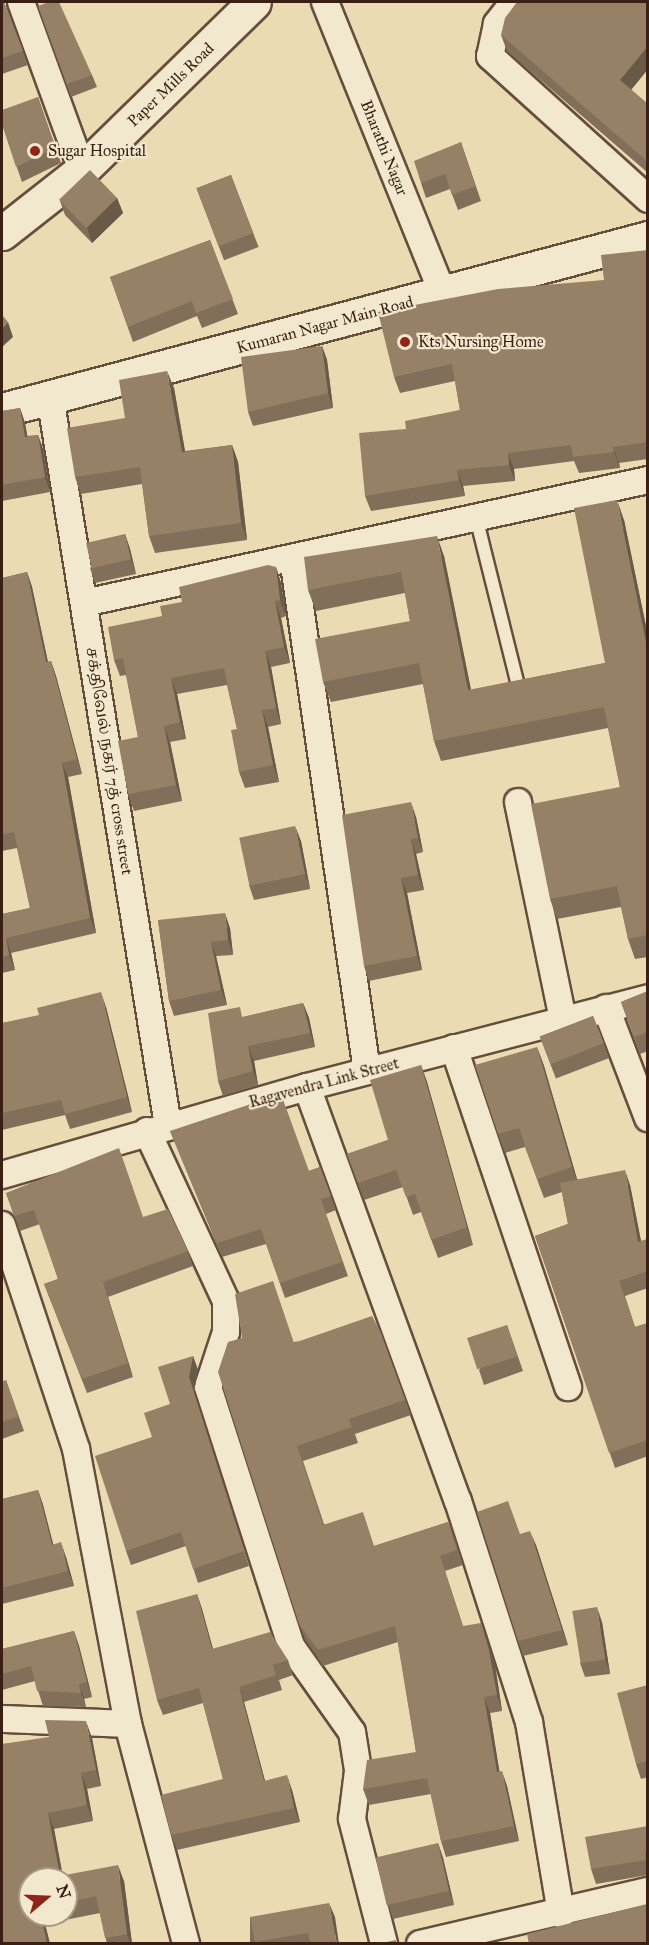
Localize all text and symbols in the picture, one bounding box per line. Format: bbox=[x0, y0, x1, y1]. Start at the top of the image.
street label: Paper Mills Road bbox=[124, 39, 218, 131]
street label: Bharathi Nagar bbox=[356, 97, 412, 199]
place label: Sugar Hospital bbox=[48, 141, 146, 161]
marker: Sugar Hospital bbox=[26, 142, 44, 160]
street label: Kumaran Nagar Main Road bbox=[235, 292, 415, 358]
place label: Kts Nursing Home bbox=[418, 332, 544, 352]
marker: Kts Nursing Home bbox=[396, 333, 414, 351]
street label: சக்திவேல் நகர் 7த் cross street bbox=[81, 646, 137, 876]
street label: Ragavendra Link Street bbox=[247, 1054, 401, 1112]
north arrow bbox=[18, 1867, 78, 1927]
text: N bbox=[52, 1882, 75, 1901]

